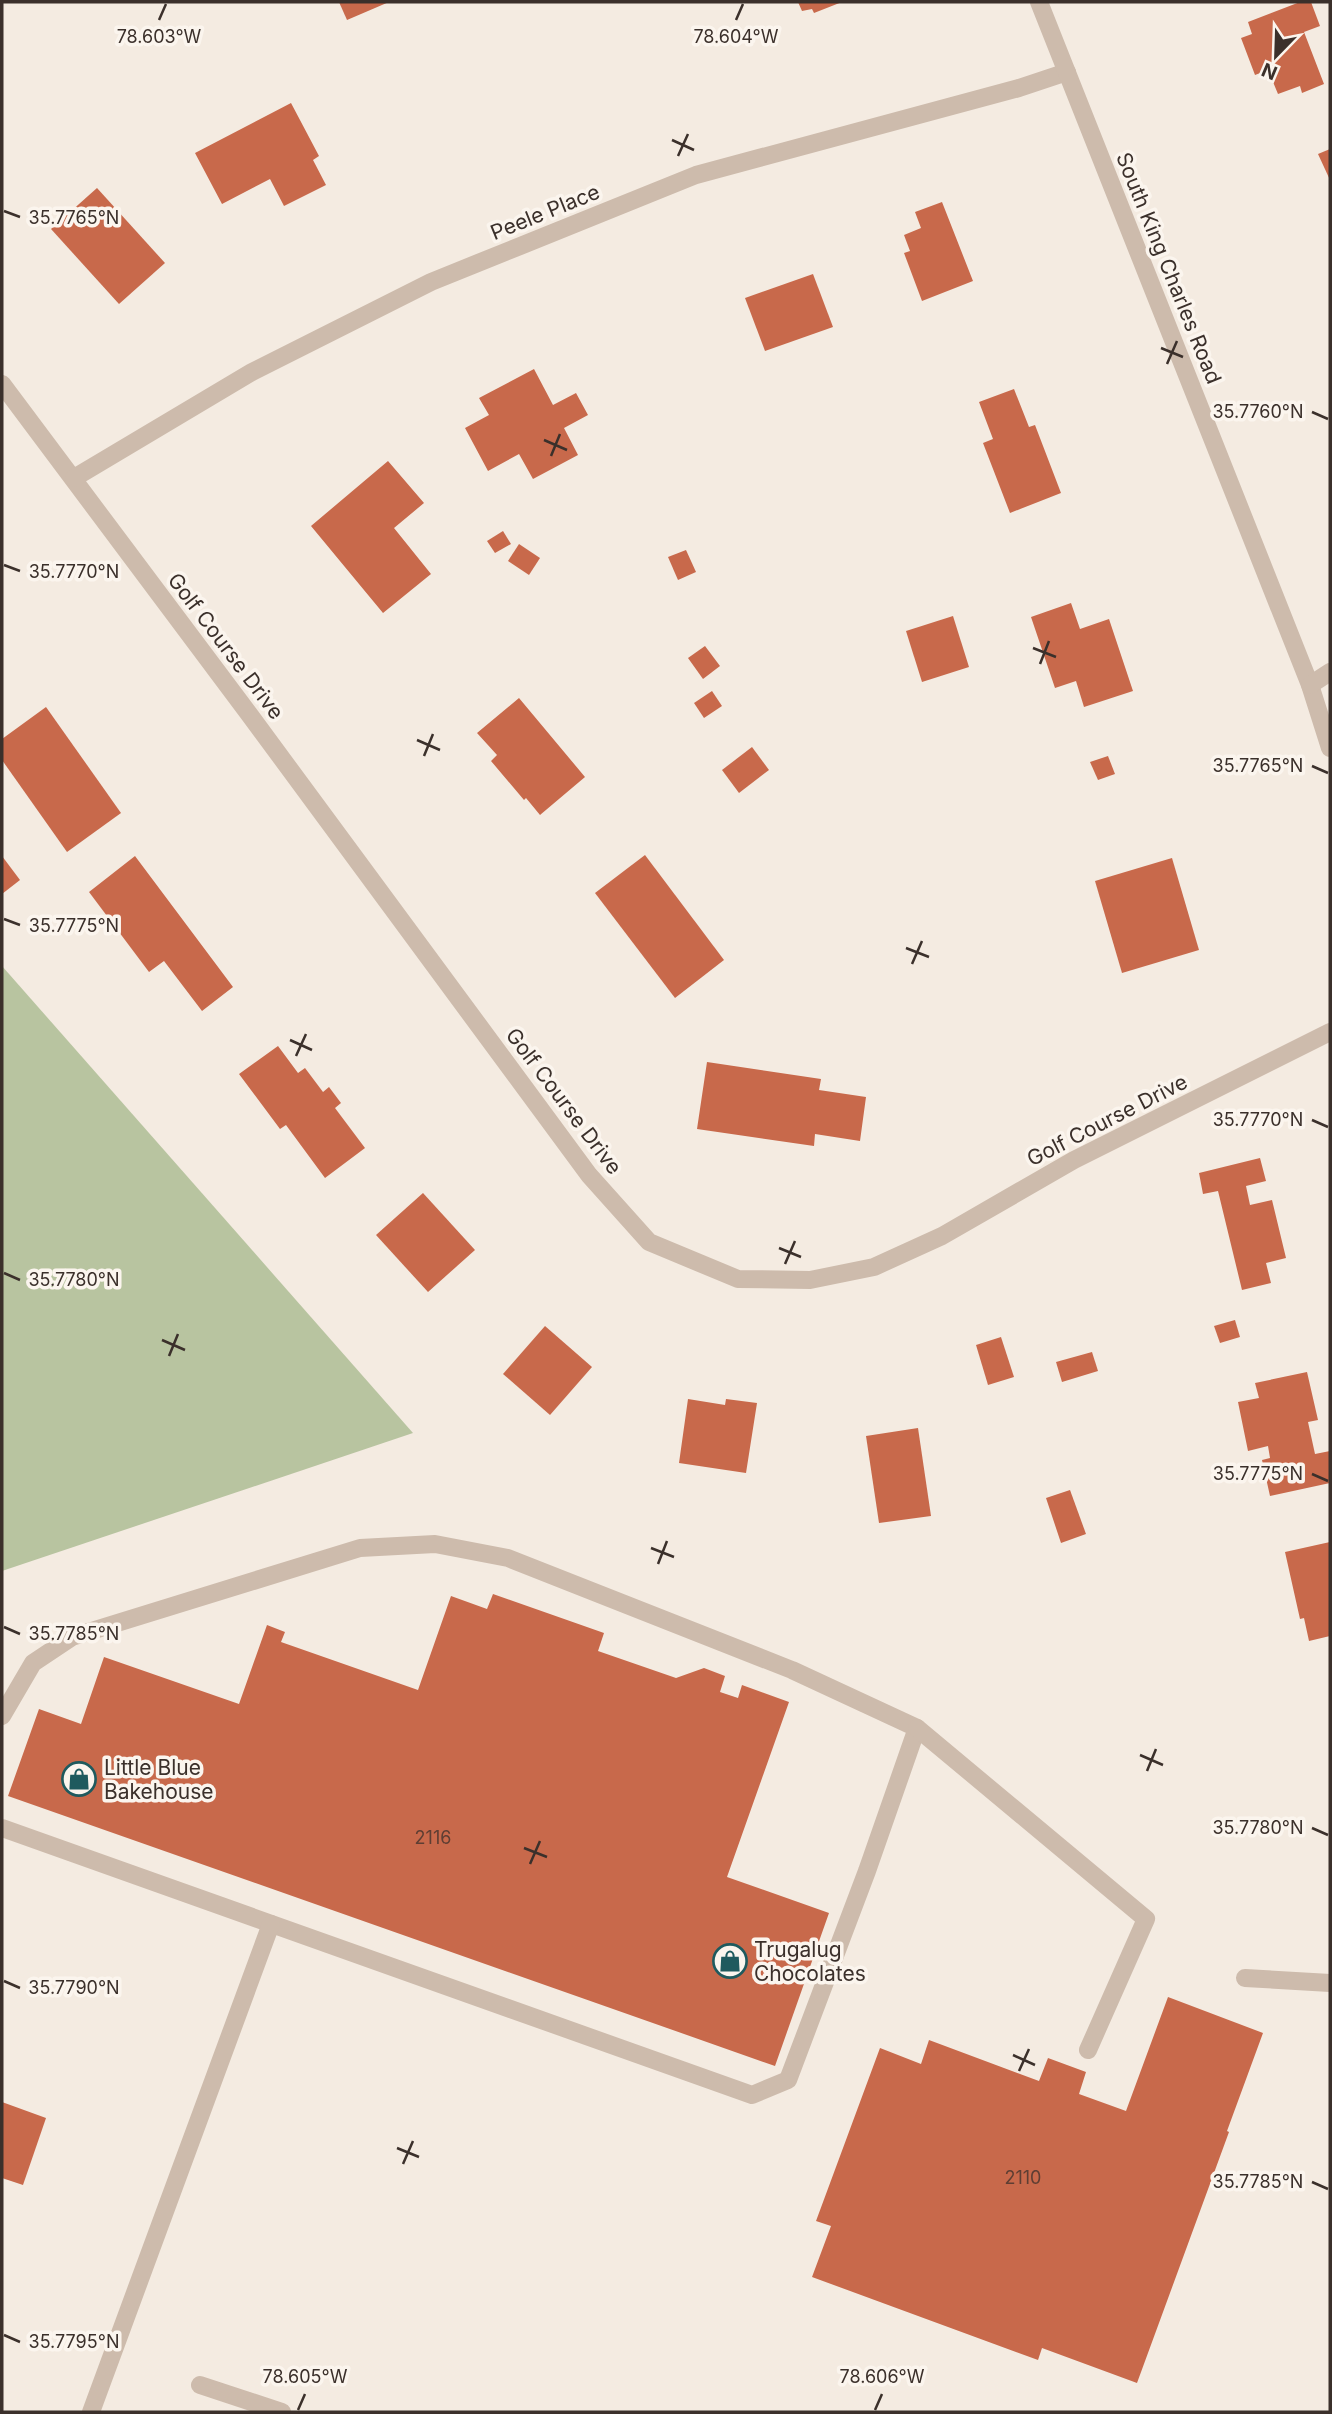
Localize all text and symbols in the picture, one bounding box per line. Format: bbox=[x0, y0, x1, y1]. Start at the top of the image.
north arrow bbox=[1241, 21, 1311, 91]
text: 78.603°W bbox=[117, 26, 202, 47]
text: 78.604°W bbox=[693, 26, 779, 47]
text: N bbox=[1258, 58, 1281, 85]
street label: South King Charles Road bbox=[1111, 149, 1227, 387]
street label: Peele Place bbox=[487, 179, 603, 245]
text: 35.7765°N bbox=[29, 207, 119, 228]
text: 35.7760°N bbox=[1212, 401, 1304, 422]
text: 35.7770°N bbox=[29, 561, 119, 582]
street label: Golf Course Drive bbox=[163, 568, 289, 724]
text: 35.7765°N bbox=[1213, 755, 1303, 776]
text: 35.7775°N bbox=[29, 915, 119, 936]
street label: Golf Course Drive bbox=[501, 1023, 627, 1179]
street label: Golf Course Drive bbox=[1023, 1069, 1191, 1171]
text: 35.7770°N bbox=[1213, 1109, 1303, 1130]
text: 35.7780°N bbox=[28, 1269, 120, 1290]
text: 35.7775°N bbox=[1213, 1463, 1303, 1484]
text: 35.7785°N bbox=[29, 1623, 119, 1644]
place label: Little Blue Bakehouse bbox=[104, 1755, 214, 1804]
shop icon: Little Blue Bakehouse bbox=[60, 1760, 98, 1798]
text: 35.7780°N bbox=[1212, 1817, 1304, 1838]
house number: 2116 bbox=[415, 1827, 451, 1848]
place label: Trugalug Chocolates bbox=[754, 1937, 866, 1986]
shop icon: Trugalug Chocolates bbox=[711, 1942, 749, 1980]
text: 35.7790°N bbox=[28, 1977, 120, 1998]
house number: 2110 bbox=[1005, 2167, 1041, 2188]
text: 35.7785°N bbox=[1213, 2171, 1303, 2192]
text: 35.7795°N bbox=[29, 2331, 119, 2352]
text: 78.605°W bbox=[263, 2366, 348, 2387]
text: 78.606°W bbox=[839, 2366, 925, 2387]

